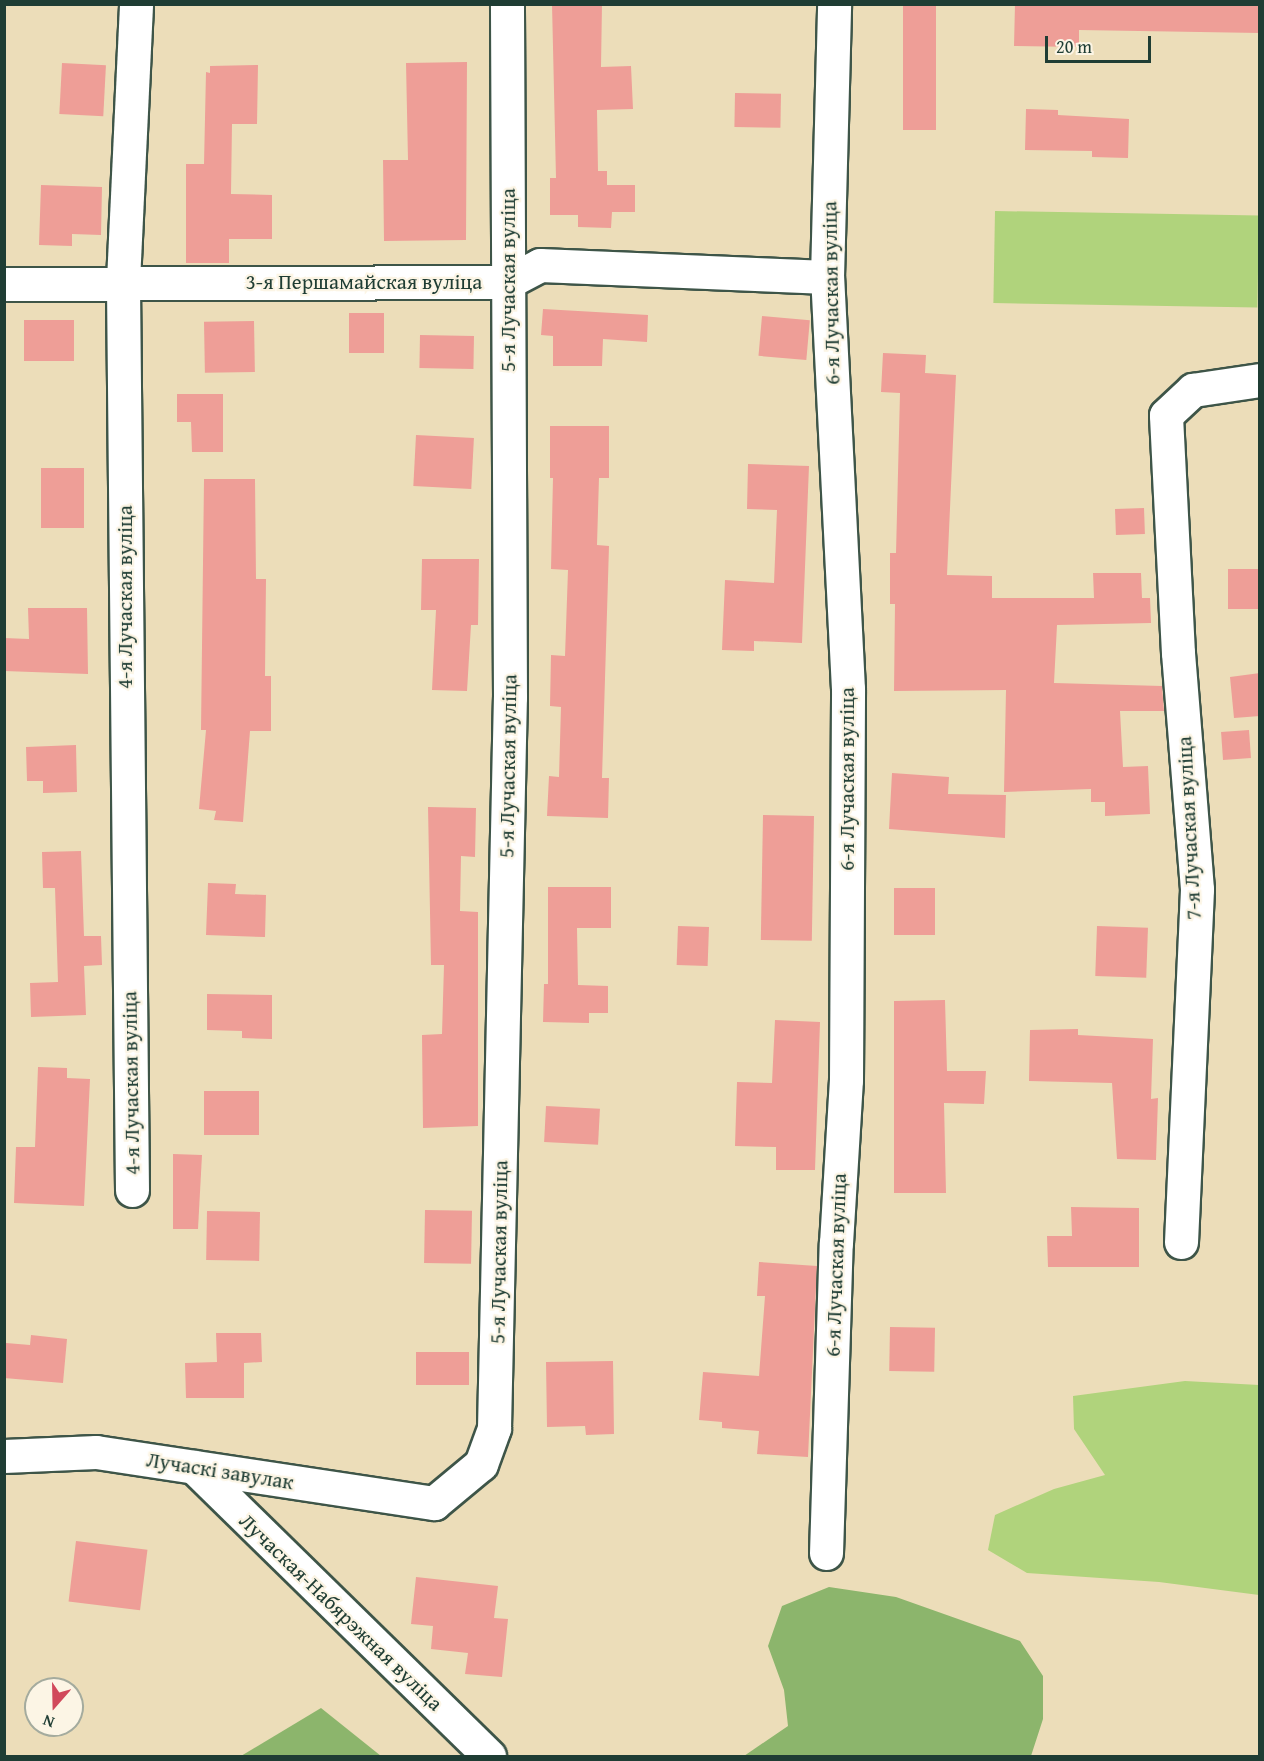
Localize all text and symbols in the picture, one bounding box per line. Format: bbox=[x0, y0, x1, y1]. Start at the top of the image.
scale bar bbox=[1048, 24, 1154, 62]
text: 20 m bbox=[1056, 33, 1092, 60]
street label: 5-я Лучаская вуліца bbox=[495, 188, 521, 372]
street label: 6-я Лучаская вуліца bbox=[817, 201, 845, 385]
street label: 3-я Першамайская вуліца bbox=[246, 269, 482, 295]
street label: 4-я Лучаская вуліца bbox=[112, 505, 138, 689]
street label: 5-я Лучаская вуліца bbox=[494, 674, 522, 858]
street label: 6-я Лучаская вуліца bbox=[834, 687, 860, 871]
street label: 7-я Лучаская вуліца bbox=[1172, 736, 1206, 920]
street label: 4-я Лучаская вуліца bbox=[117, 991, 145, 1175]
street label: 5-я Лучаская вуліца bbox=[485, 1160, 513, 1344]
street label: 6-я Лучаская вуліца bbox=[820, 1173, 852, 1357]
street label: Лучаскі завулак bbox=[145, 1447, 295, 1495]
street label: Лучаская-Набярэжная вуліца bbox=[234, 1508, 448, 1716]
north arrow bbox=[24, 1677, 84, 1737]
text: N bbox=[39, 1709, 58, 1735]

